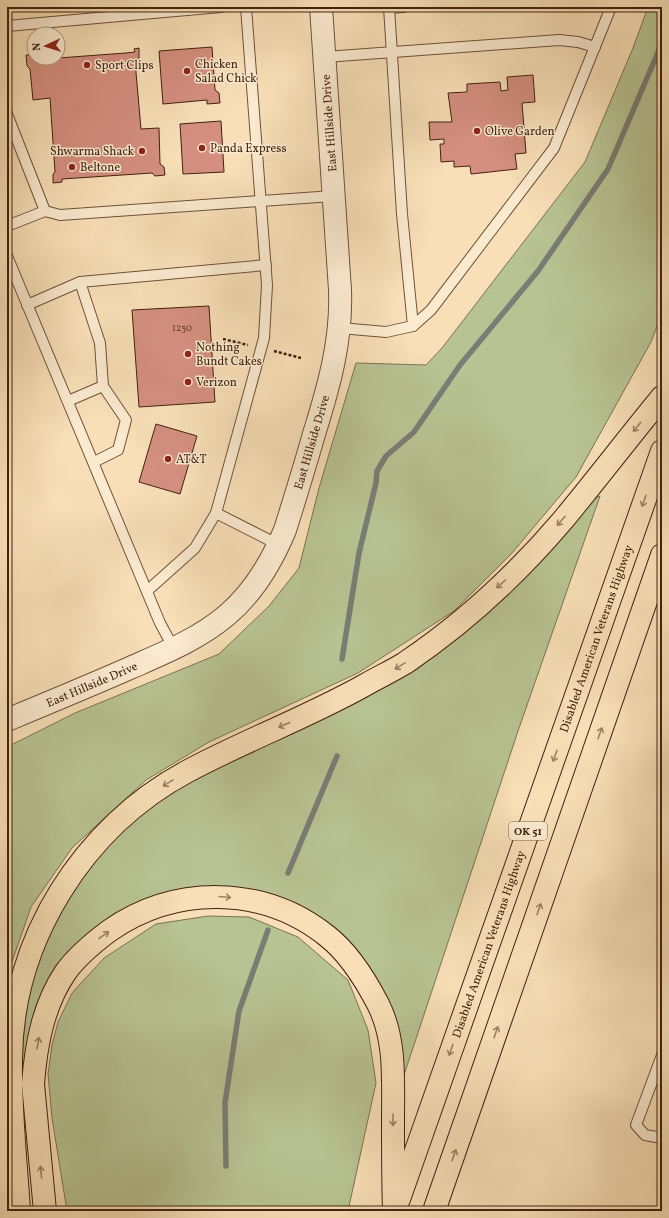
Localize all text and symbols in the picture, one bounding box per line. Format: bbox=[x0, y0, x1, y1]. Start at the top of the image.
north arrow bbox=[26, 26, 66, 66]
text: N bbox=[30, 42, 45, 51]
place label: Chicken Salad Chick bbox=[195, 57, 257, 87]
place label: Sport Clips bbox=[95, 58, 154, 74]
marker: Sport Clips bbox=[82, 60, 92, 70]
marker: Chicken Salad Chick bbox=[182, 66, 192, 76]
street label: East Hillside Drive bbox=[319, 73, 341, 172]
place label: Olive Garden bbox=[485, 124, 555, 140]
marker: Olive Garden bbox=[472, 126, 482, 136]
place label: Panda Express bbox=[210, 141, 287, 157]
marker: Panda Express bbox=[197, 143, 207, 153]
place label: Shwarma Shack bbox=[50, 144, 134, 160]
marker: Shwarma Shack bbox=[137, 146, 147, 156]
place label: Beltone bbox=[80, 160, 120, 176]
marker: Beltone bbox=[67, 162, 77, 172]
house number: 1230 bbox=[172, 321, 192, 335]
place label: Nothing Bundt Cakes bbox=[196, 340, 262, 370]
marker: Nothing Bundt Cakes bbox=[183, 349, 193, 359]
place label: Verizon bbox=[196, 375, 237, 391]
marker: Verizon bbox=[183, 377, 193, 387]
street label: East Hillside Drive bbox=[291, 393, 334, 492]
one-way arrow bbox=[633, 421, 642, 432]
place label: AT&T bbox=[176, 452, 207, 468]
marker: AT&T bbox=[163, 454, 173, 464]
one-way arrow bbox=[640, 495, 648, 507]
one-way arrow bbox=[557, 516, 566, 526]
street label: Disabled American Veterans Highway bbox=[557, 543, 637, 735]
one-way arrow bbox=[496, 580, 506, 589]
street label: East Hillside Drive bbox=[44, 659, 141, 712]
one-way arrow bbox=[394, 662, 406, 670]
one-way arrow bbox=[279, 722, 291, 729]
one-way arrow bbox=[597, 727, 604, 740]
one-way arrow bbox=[551, 749, 558, 762]
one-way arrow bbox=[163, 779, 174, 787]
road number: OK 51 bbox=[509, 822, 547, 840]
street label: Disabled American Veterans Highway bbox=[449, 848, 530, 1041]
one-way arrow bbox=[218, 894, 231, 901]
one-way arrow bbox=[536, 903, 543, 916]
one-way arrow bbox=[98, 931, 109, 939]
one-way arrow bbox=[493, 1026, 501, 1038]
one-way arrow bbox=[34, 1037, 42, 1050]
one-way arrow bbox=[447, 1044, 455, 1056]
one-way arrow bbox=[389, 1113, 397, 1126]
one-way arrow bbox=[450, 1149, 458, 1161]
one-way arrow bbox=[37, 1166, 44, 1179]

